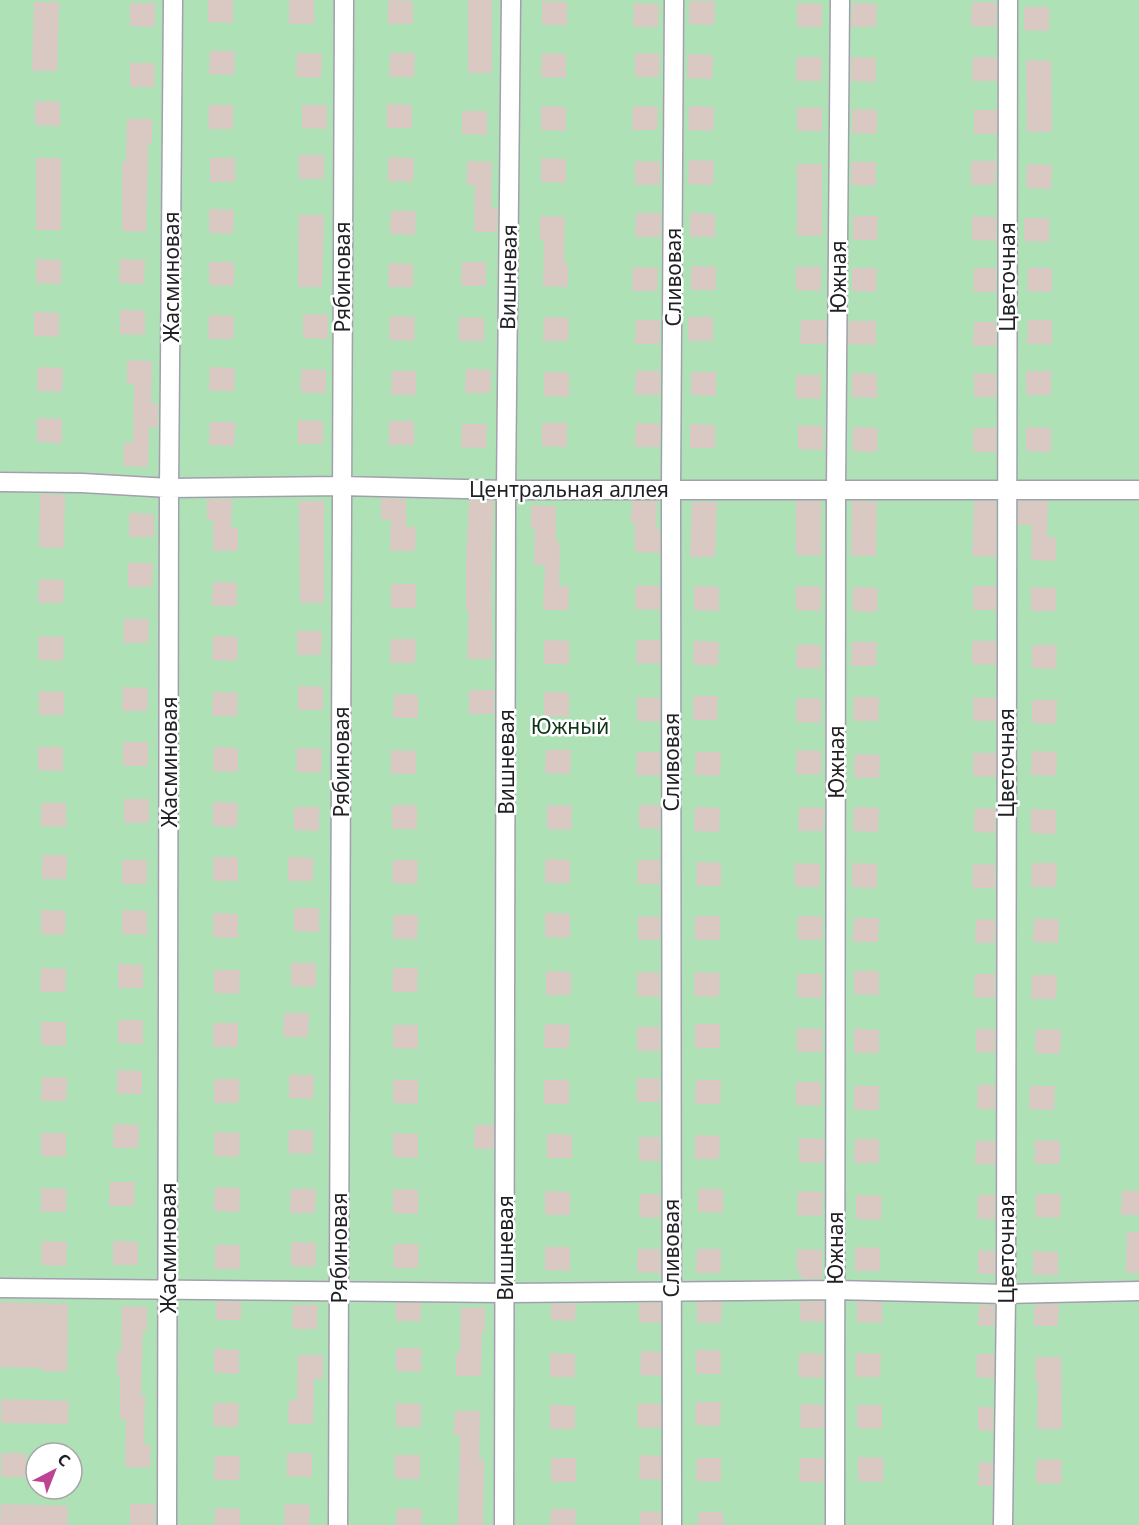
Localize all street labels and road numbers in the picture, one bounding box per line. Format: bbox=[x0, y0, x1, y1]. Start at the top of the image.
street label: Жасминовая bbox=[157, 212, 185, 343]
street label: Рябиновая bbox=[328, 221, 356, 333]
street label: Цветочная bbox=[993, 222, 1021, 332]
street label: Вишневая bbox=[493, 224, 523, 330]
street label: Сливовая bbox=[659, 228, 687, 326]
street label: Южная bbox=[824, 240, 852, 314]
street label: Центральная аллея bbox=[469, 475, 669, 503]
street label: Жасминовая bbox=[155, 697, 183, 828]
street label: Рябиновая bbox=[327, 706, 355, 818]
street label: Цветочная bbox=[992, 708, 1020, 818]
street label: Вишневая bbox=[492, 709, 520, 815]
street label: Сливовая bbox=[657, 713, 685, 811]
street label: Южная bbox=[822, 725, 850, 799]
street label: Жасминовая bbox=[154, 1183, 182, 1314]
street label: Рябиновая bbox=[325, 1192, 353, 1304]
street label: Цветочная bbox=[992, 1194, 1020, 1304]
street label: Вишневая bbox=[491, 1195, 519, 1301]
street label: Сливовая bbox=[657, 1199, 685, 1297]
street label: Южная bbox=[821, 1211, 849, 1285]

